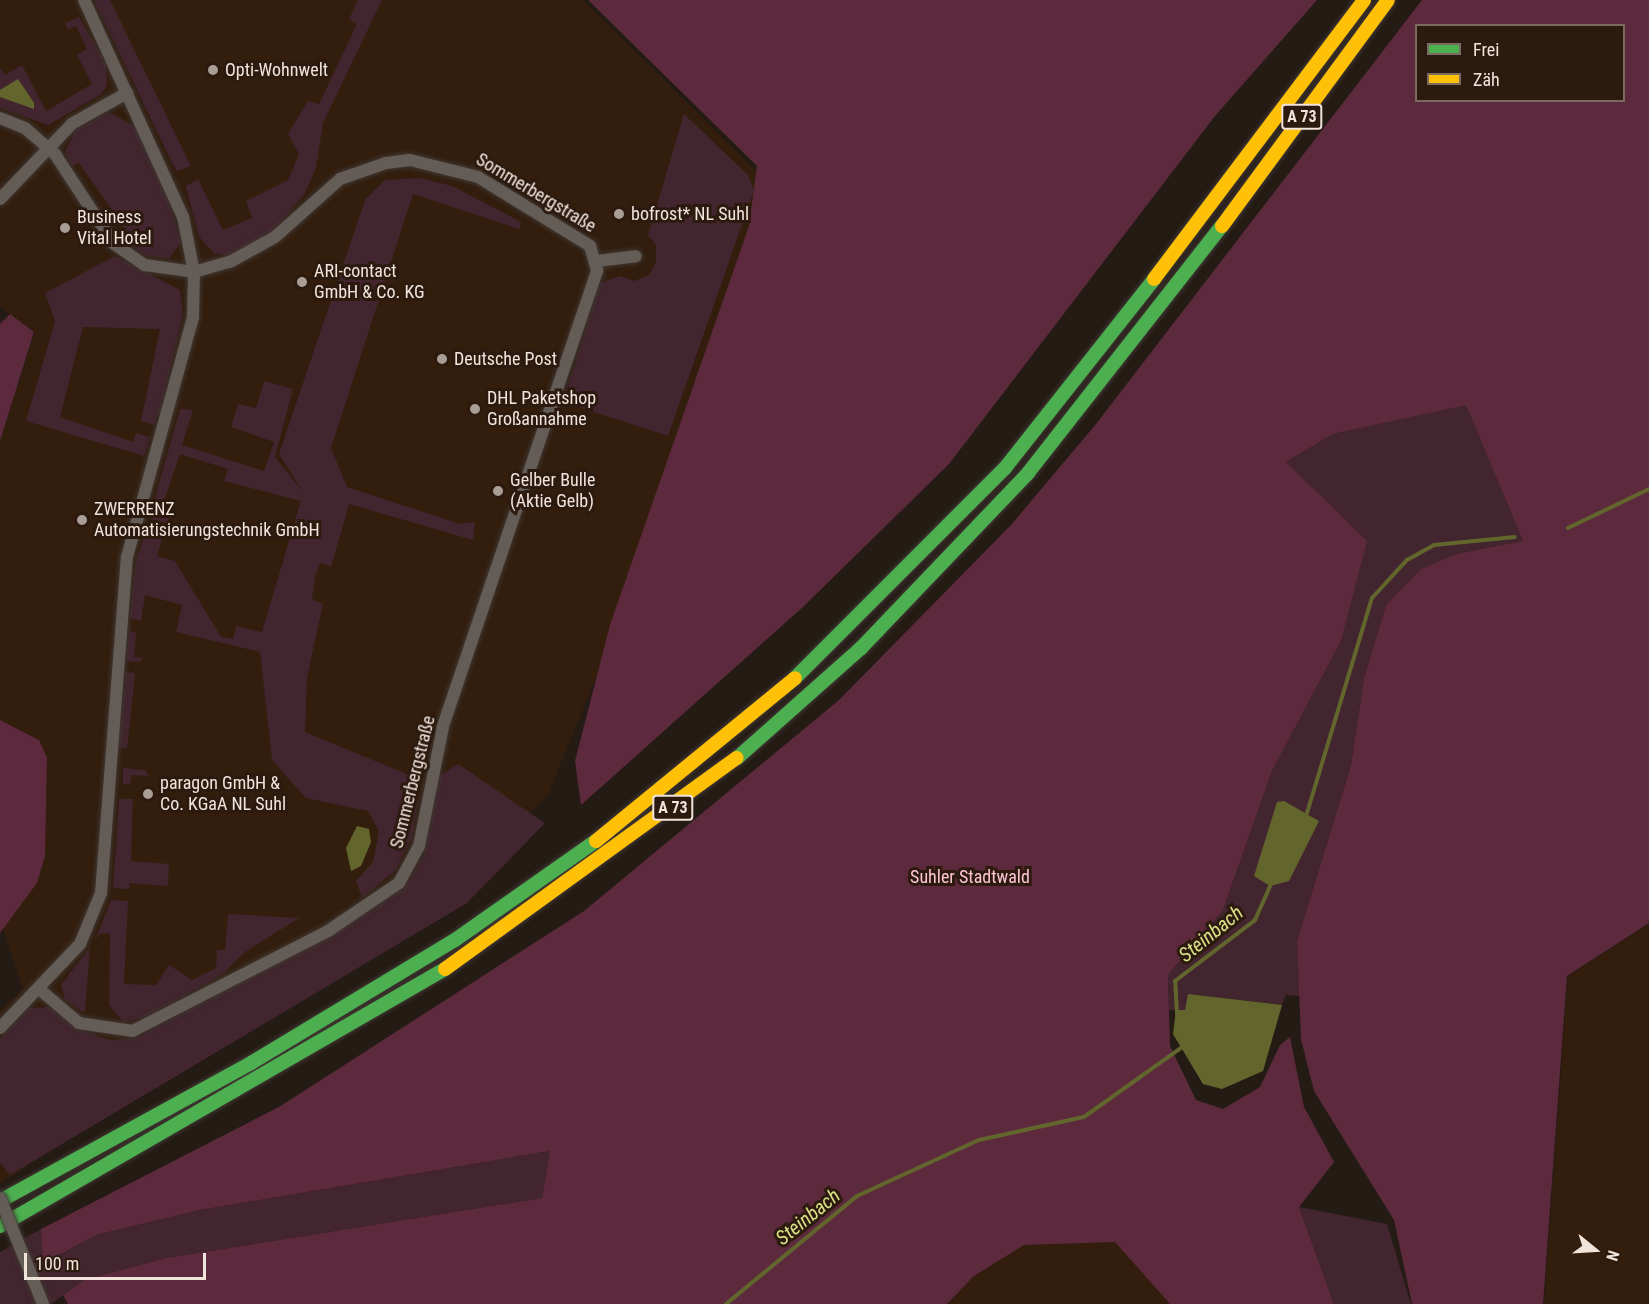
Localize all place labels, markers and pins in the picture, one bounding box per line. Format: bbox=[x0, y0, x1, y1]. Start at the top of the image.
place label: Opti-Wohnwelt bbox=[225, 59, 328, 81]
marker: Opti-Wohnwelt bbox=[206, 63, 220, 77]
place label: bofrost* NL Suhl bbox=[631, 203, 749, 225]
place label: Business Vital Hotel bbox=[77, 207, 152, 250]
marker: bofrost* NL Suhl bbox=[612, 207, 626, 221]
marker: Business Vital Hotel bbox=[58, 221, 72, 235]
place label: ARI-contact GmbH & Co. KG bbox=[314, 261, 425, 304]
marker: ARI-contact GmbH & Co. KG bbox=[295, 275, 309, 289]
place label: Deutsche Post bbox=[454, 348, 557, 370]
marker: Deutsche Post bbox=[435, 352, 449, 366]
place label: DHL Paketshop Großannahme bbox=[487, 388, 596, 430]
marker: DHL Paketshop Großannahme bbox=[468, 402, 482, 416]
place label: Gelber Bulle (Aktie Gelb) bbox=[510, 470, 595, 512]
marker: Gelber Bulle (Aktie Gelb) bbox=[491, 484, 505, 498]
place label: ZWERRENZ Automatisierungstechnik GmbH bbox=[94, 499, 320, 542]
marker: ZWERRENZ Automatisierungstechnik GmbH bbox=[75, 513, 89, 527]
place label: paragon GmbH & Co. KGaA NL Suhl bbox=[160, 773, 286, 816]
marker: paragon GmbH & Co. KGaA NL Suhl bbox=[141, 787, 155, 801]

